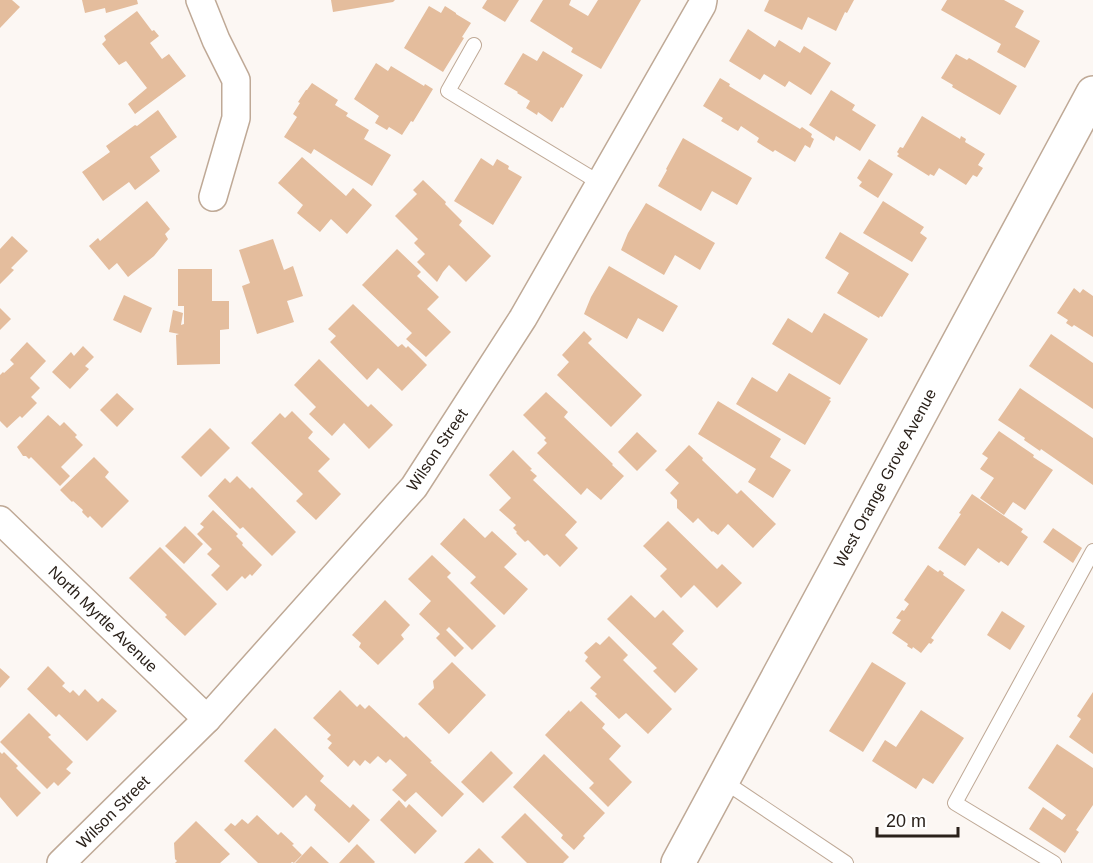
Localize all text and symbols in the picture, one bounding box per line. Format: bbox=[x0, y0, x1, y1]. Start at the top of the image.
street label: West Orange Grove Avenue bbox=[831, 386, 939, 570]
street label: Wilson Street bbox=[403, 405, 471, 494]
street label: North Myrtle Avenue bbox=[45, 563, 161, 675]
street label: Wilson Street bbox=[73, 772, 153, 852]
scale bar bbox=[877, 800, 958, 838]
text: 20 m bbox=[886, 811, 926, 831]

